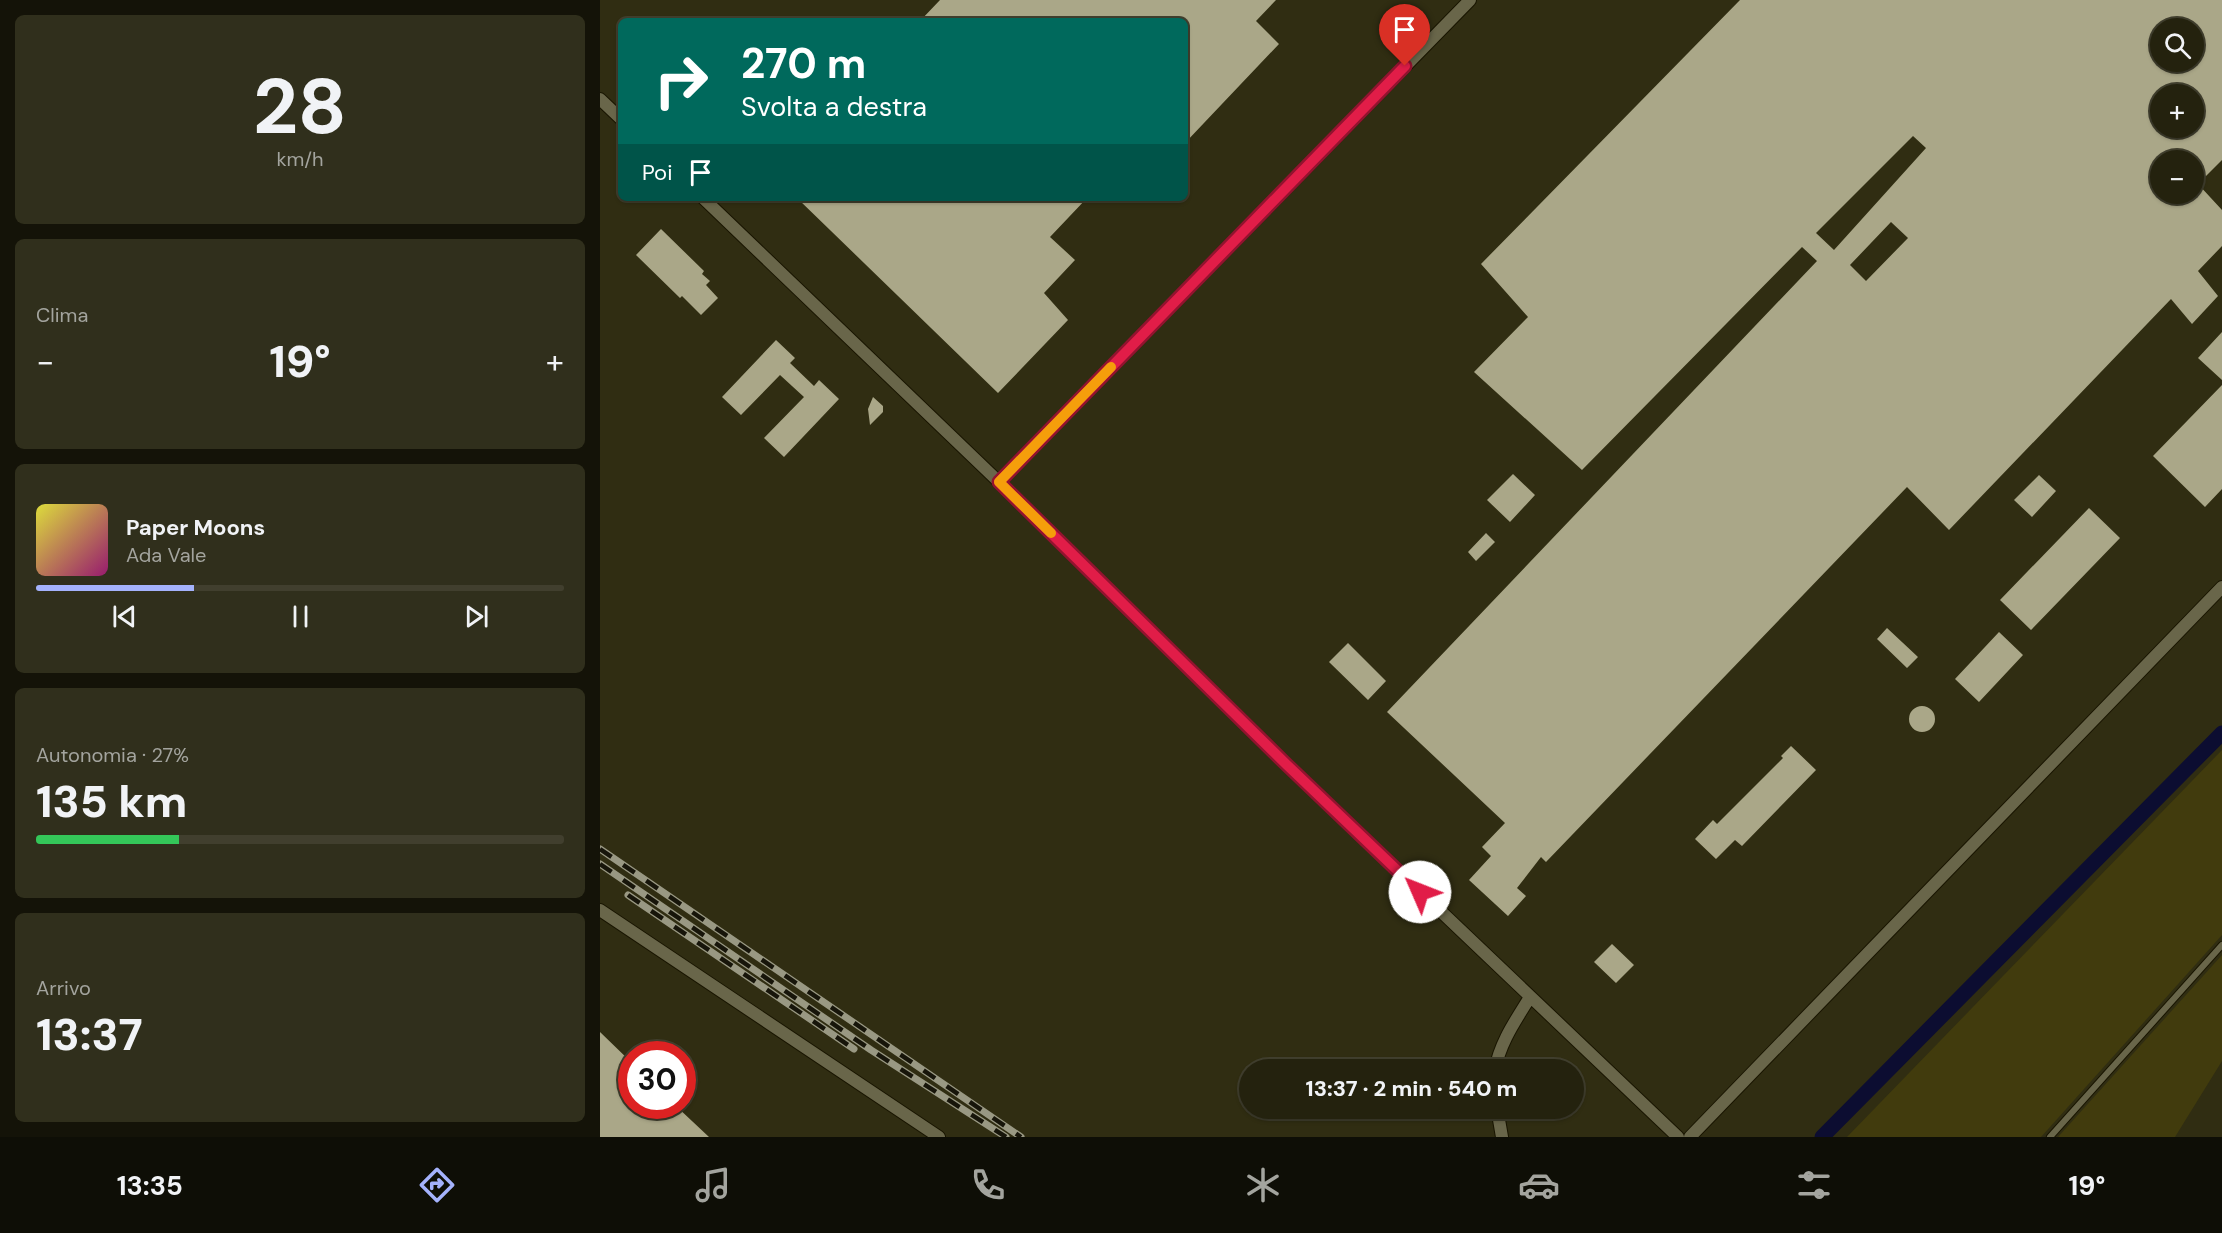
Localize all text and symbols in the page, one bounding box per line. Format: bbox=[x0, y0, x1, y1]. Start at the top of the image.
pin bbox=[1379, 4, 1430, 66]
icon: arrive bbox=[1388, 13, 1421, 46]
map controls bbox=[2150, 18, 2204, 204]
button: search bbox=[2150, 18, 2204, 72]
text: 270 m bbox=[741, 36, 866, 91]
icon: right bbox=[642, 42, 720, 120]
text: 28 bbox=[253, 56, 347, 157]
button: + bbox=[2150, 84, 2204, 138]
text: Svolta a destra bbox=[741, 89, 927, 124]
text: km/h bbox=[276, 146, 324, 172]
button: − bbox=[2150, 150, 2204, 204]
icon: arrive bbox=[684, 156, 717, 189]
text: Poi bbox=[642, 158, 672, 187]
text: Clima bbox=[36, 302, 88, 328]
text: 19° bbox=[269, 332, 331, 391]
text: − bbox=[36, 340, 54, 383]
text: + bbox=[546, 340, 564, 383]
text: Paper Moons bbox=[126, 513, 265, 542]
text: Ada Vale bbox=[126, 542, 206, 568]
icon: previous bbox=[108, 600, 141, 633]
icon: pause bbox=[284, 600, 317, 633]
icon: next bbox=[460, 600, 493, 633]
text: Autonomia · 27% bbox=[36, 742, 189, 768]
text: 135 km bbox=[36, 772, 187, 831]
position arrow bbox=[1388, 860, 1452, 924]
text: Arrivo bbox=[36, 975, 91, 1001]
text: 13:37 bbox=[36, 1005, 143, 1064]
speed limit sign: 30 bbox=[618, 1041, 696, 1119]
text: 13:37 · 2 min · 540 m bbox=[1306, 1074, 1517, 1103]
icon: directions bbox=[416, 1164, 458, 1206]
icon: music bbox=[692, 1164, 734, 1206]
icon: phone bbox=[967, 1164, 1009, 1206]
icon: climate bbox=[1242, 1164, 1284, 1206]
icon: car bbox=[1518, 1164, 1560, 1206]
icon: filters bbox=[1793, 1164, 1835, 1206]
text: 13:35 bbox=[117, 1168, 183, 1203]
text: 19° bbox=[2068, 1168, 2105, 1203]

